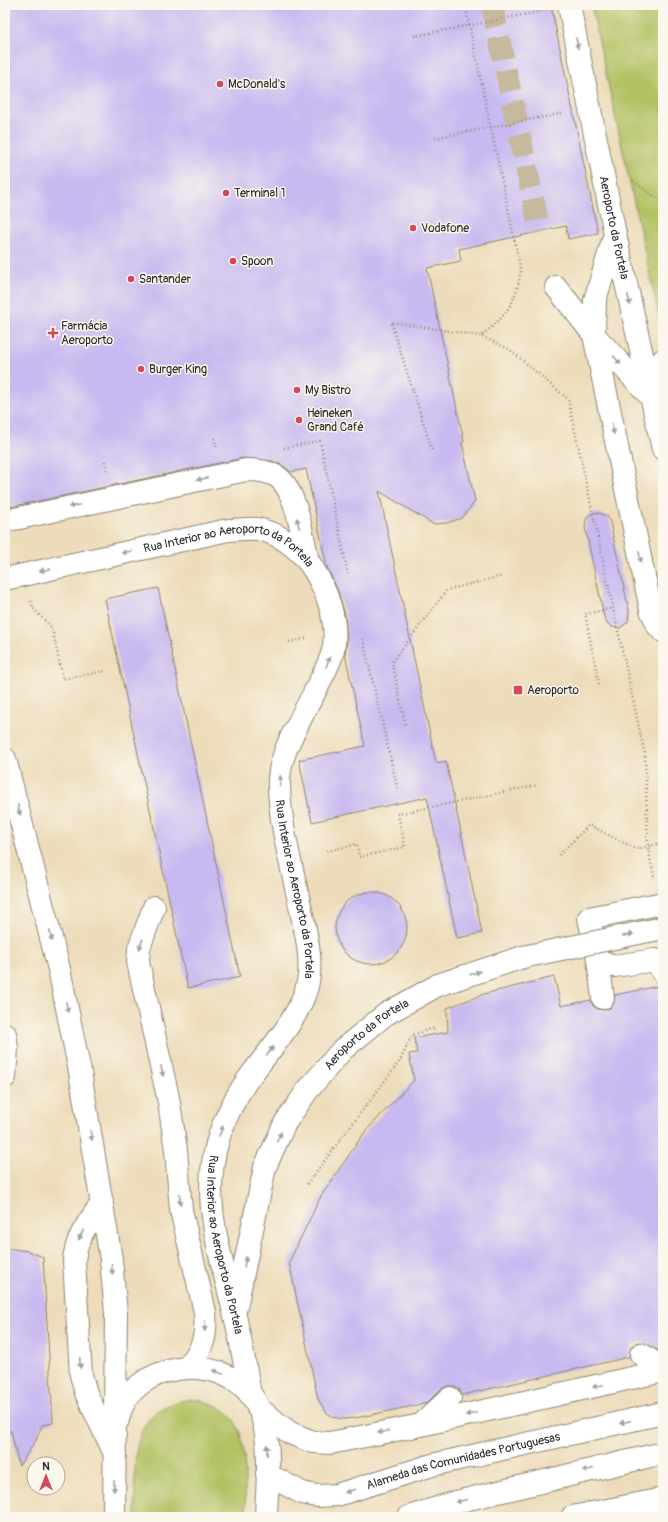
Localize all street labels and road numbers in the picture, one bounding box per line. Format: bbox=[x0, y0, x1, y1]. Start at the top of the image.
street label: Aeroporto da Portela bbox=[596, 174, 632, 281]
street label: Rua Interior ao Aeroporto da Portela bbox=[142, 521, 317, 570]
street label: Rua Interior ao Aeroporto da Portela bbox=[272, 799, 317, 980]
street label: Aeroporto da Portela bbox=[321, 995, 412, 1073]
street label: Rua Interior ao Aeroporto da Portela bbox=[203, 1154, 246, 1336]
street label: Alameda das Comunidades Portuguesas bbox=[364, 1429, 562, 1493]

